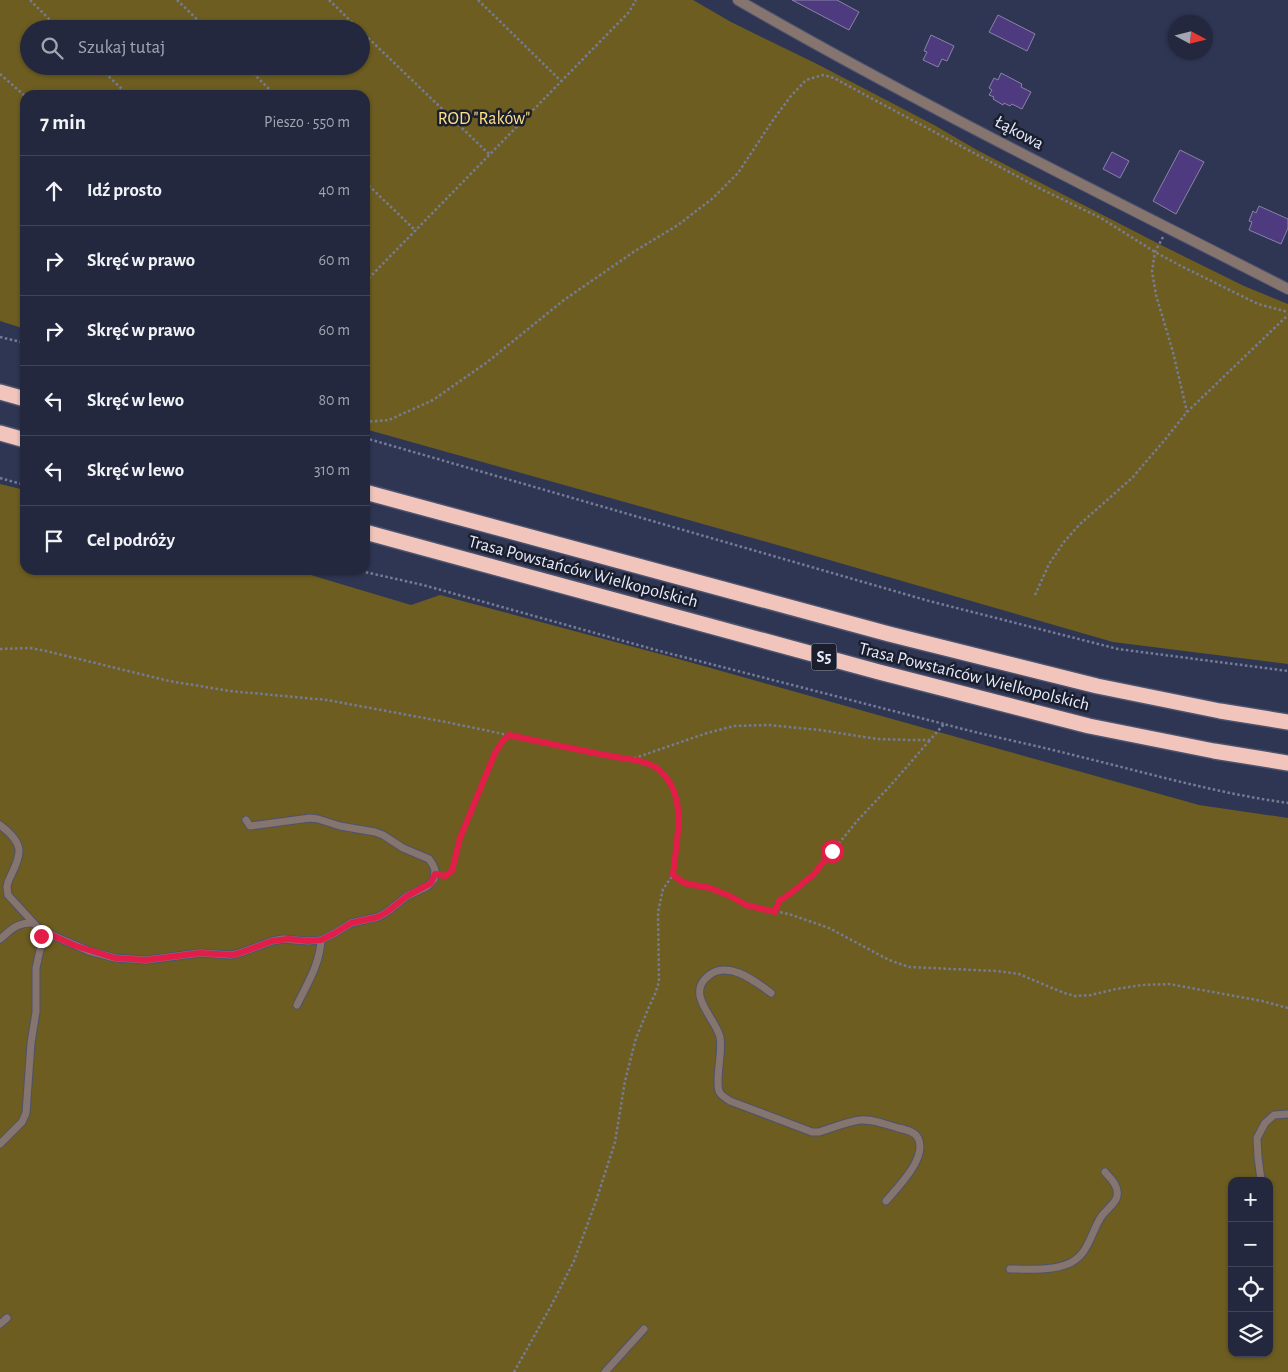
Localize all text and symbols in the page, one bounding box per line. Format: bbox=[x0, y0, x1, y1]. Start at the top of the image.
north arrow bbox=[1168, 15, 1213, 60]
search box bbox=[20, 20, 370, 75]
icon: search bbox=[38, 34, 66, 62]
text: Szukaj tutaj bbox=[78, 38, 165, 57]
park label: ROD "Raków" bbox=[438, 110, 530, 128]
text: 7 min bbox=[40, 112, 86, 133]
street label: Łąkowa bbox=[992, 113, 1046, 153]
text: Pieszo · 550 m bbox=[264, 114, 350, 130]
icon: ahead bbox=[40, 177, 68, 205]
text: Idź prosto bbox=[87, 181, 162, 200]
text: 40 m bbox=[318, 182, 350, 198]
icon: right bbox=[40, 247, 68, 275]
text: Skręć w prawo bbox=[87, 251, 195, 270]
text: 60 m bbox=[319, 252, 350, 268]
icon: right bbox=[40, 317, 68, 345]
text: Skręć w prawo bbox=[87, 321, 195, 340]
text: 60 m bbox=[319, 322, 350, 338]
icon: left bbox=[40, 387, 68, 415]
text: Skręć w lewo bbox=[87, 391, 184, 410]
text: 80 m bbox=[319, 392, 350, 408]
icon: left bbox=[40, 457, 68, 485]
text: Skręć w lewo bbox=[87, 461, 184, 480]
text: 310 m bbox=[314, 462, 350, 478]
icon: arrive bbox=[40, 527, 68, 555]
text: Cel podróży bbox=[87, 531, 175, 550]
street label: Trasa Powstańców Wielkopolskich bbox=[466, 533, 700, 611]
street label: Trasa Powstańców Wielkopolskich bbox=[857, 640, 1091, 714]
road number: S5 bbox=[812, 644, 836, 670]
route start bbox=[821, 840, 844, 863]
route end bbox=[30, 925, 53, 948]
map controls bbox=[1228, 1177, 1273, 1357]
button: + bbox=[1228, 1177, 1273, 1222]
button: − bbox=[1228, 1222, 1273, 1267]
button: locate bbox=[1228, 1267, 1273, 1312]
button: layers bbox=[1228, 1312, 1273, 1357]

